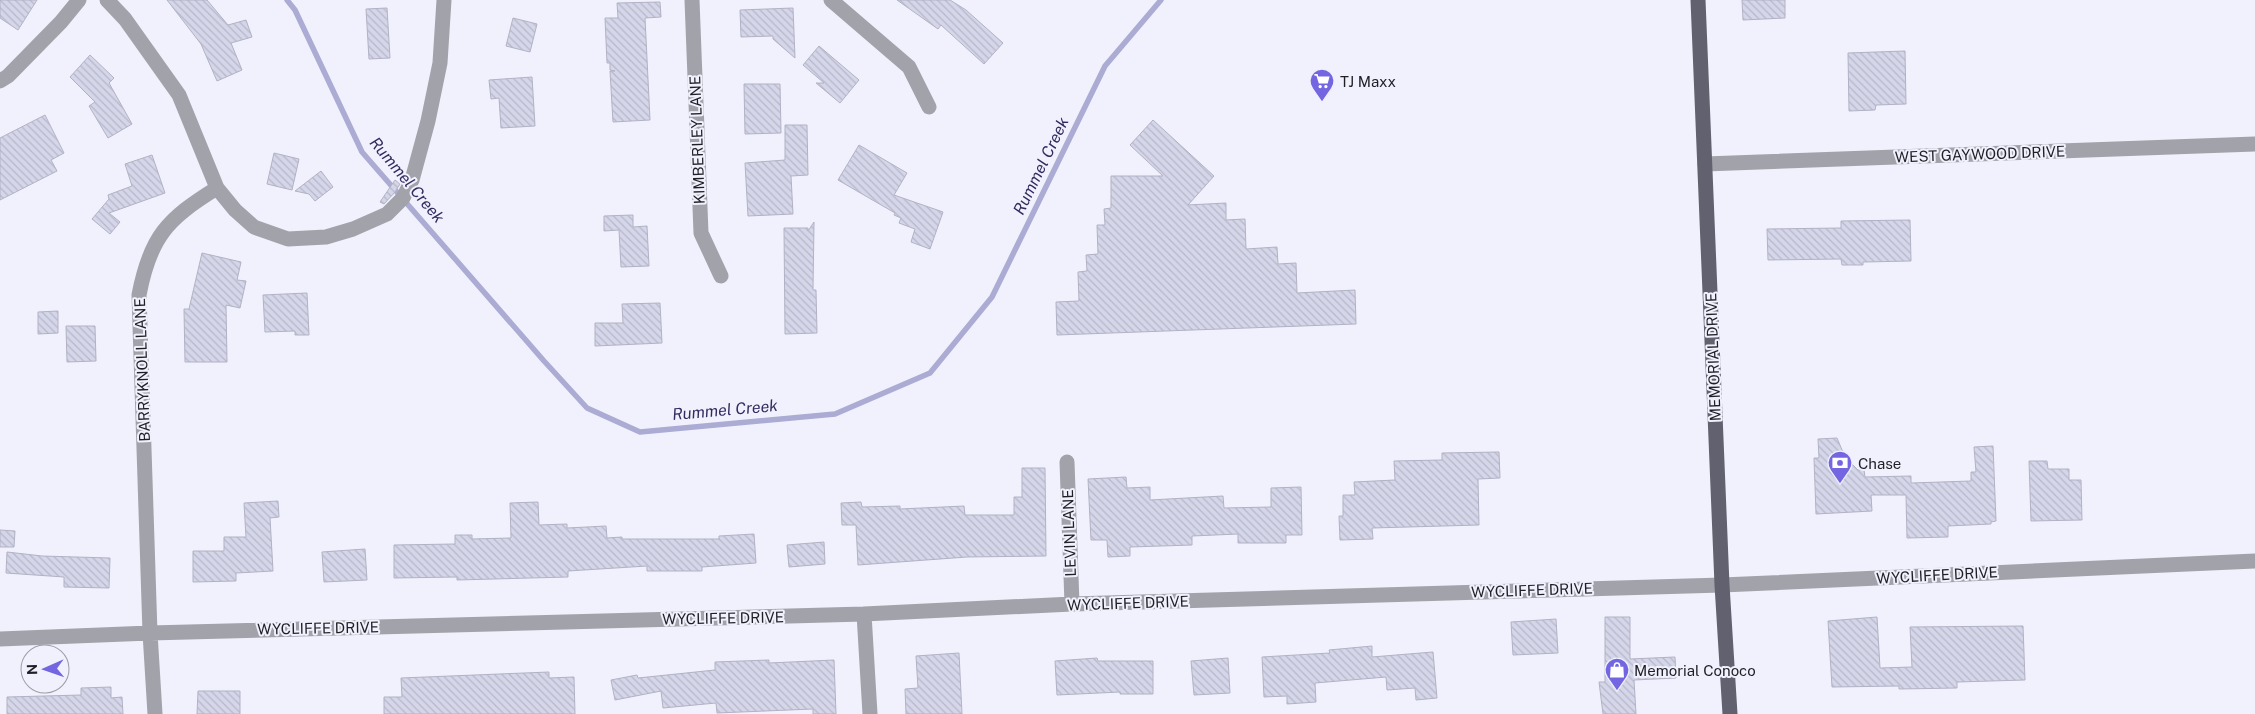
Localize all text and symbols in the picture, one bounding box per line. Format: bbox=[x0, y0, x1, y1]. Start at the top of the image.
supermarket icon: TJ Maxx bbox=[1309, 68, 1335, 102]
place label: TJ Maxx bbox=[1340, 73, 1396, 90]
street label: KIMBERLEY LANE bbox=[686, 76, 708, 204]
water label: Rummel Creek bbox=[1009, 114, 1073, 218]
water label: Rummel Creek bbox=[366, 133, 449, 227]
street label: WEST GAYWOOD DRIVE bbox=[1895, 143, 2065, 165]
street label: MEMORIAL DRIVE bbox=[1702, 292, 1724, 422]
street label: BARRYKNOLL LANE bbox=[131, 298, 153, 442]
water label: Rummel Creek bbox=[671, 396, 779, 424]
bank icon: Chase bbox=[1827, 450, 1853, 484]
place label: Chase bbox=[1858, 455, 1901, 472]
street label: LEVIN LANE bbox=[1059, 489, 1079, 577]
street label: WYCLIFFE DRIVE bbox=[1876, 563, 1998, 587]
street label: WYCLIFFE DRIVE bbox=[1471, 579, 1593, 601]
street label: WYCLIFFE DRIVE bbox=[1067, 592, 1189, 614]
street label: WYCLIFFE DRIVE bbox=[662, 608, 784, 628]
street label: WYCLIFFE DRIVE bbox=[257, 618, 379, 638]
north arrow bbox=[20, 644, 70, 694]
shop icon: Memorial Conoco bbox=[1604, 657, 1630, 691]
place label: Memorial Conoco bbox=[1634, 662, 1756, 679]
text: N bbox=[24, 664, 40, 675]

